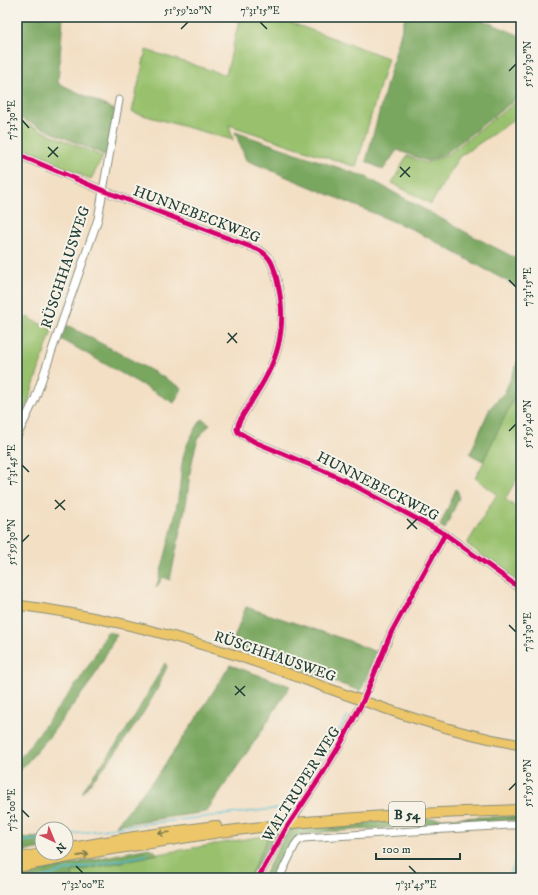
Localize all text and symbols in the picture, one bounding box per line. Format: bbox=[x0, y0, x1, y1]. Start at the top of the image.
text: 51°59'20"N bbox=[164, 5, 212, 17]
text: 7°31'15"E bbox=[240, 5, 280, 17]
text: 51°59'30"N bbox=[522, 41, 534, 87]
text: 7°31'30"E bbox=[6, 100, 18, 140]
street label: HUNNEBECKWEG bbox=[131, 181, 264, 248]
street label: RÜSCHHAUSWEG bbox=[37, 203, 94, 331]
text: 7°31'15"E bbox=[522, 267, 534, 307]
text: 51°59'40"N bbox=[522, 400, 534, 448]
text: 7°31'45"E bbox=[6, 444, 18, 486]
street label: HUNNEBECKWEG bbox=[313, 447, 443, 526]
text: 51°59'30"N bbox=[6, 519, 18, 565]
text: 7°31'30"E bbox=[522, 612, 534, 652]
street label: RÜSCHHAUSWEG bbox=[211, 627, 339, 686]
street label: WALTRUPER WEG bbox=[258, 723, 345, 846]
text: 51°59'50"N bbox=[522, 759, 534, 807]
text: 7°32'00"E bbox=[6, 789, 18, 831]
road number: B 54 bbox=[389, 802, 425, 826]
north arrow bbox=[34, 821, 74, 861]
one-way arrow bbox=[158, 829, 171, 837]
scale bar bbox=[376, 835, 460, 861]
text: N bbox=[52, 839, 68, 856]
text: 100 m bbox=[382, 842, 411, 857]
one-way arrow bbox=[76, 850, 89, 858]
text: 7°32'00"E bbox=[62, 879, 104, 891]
text: 7°31'45"E bbox=[395, 879, 437, 891]

